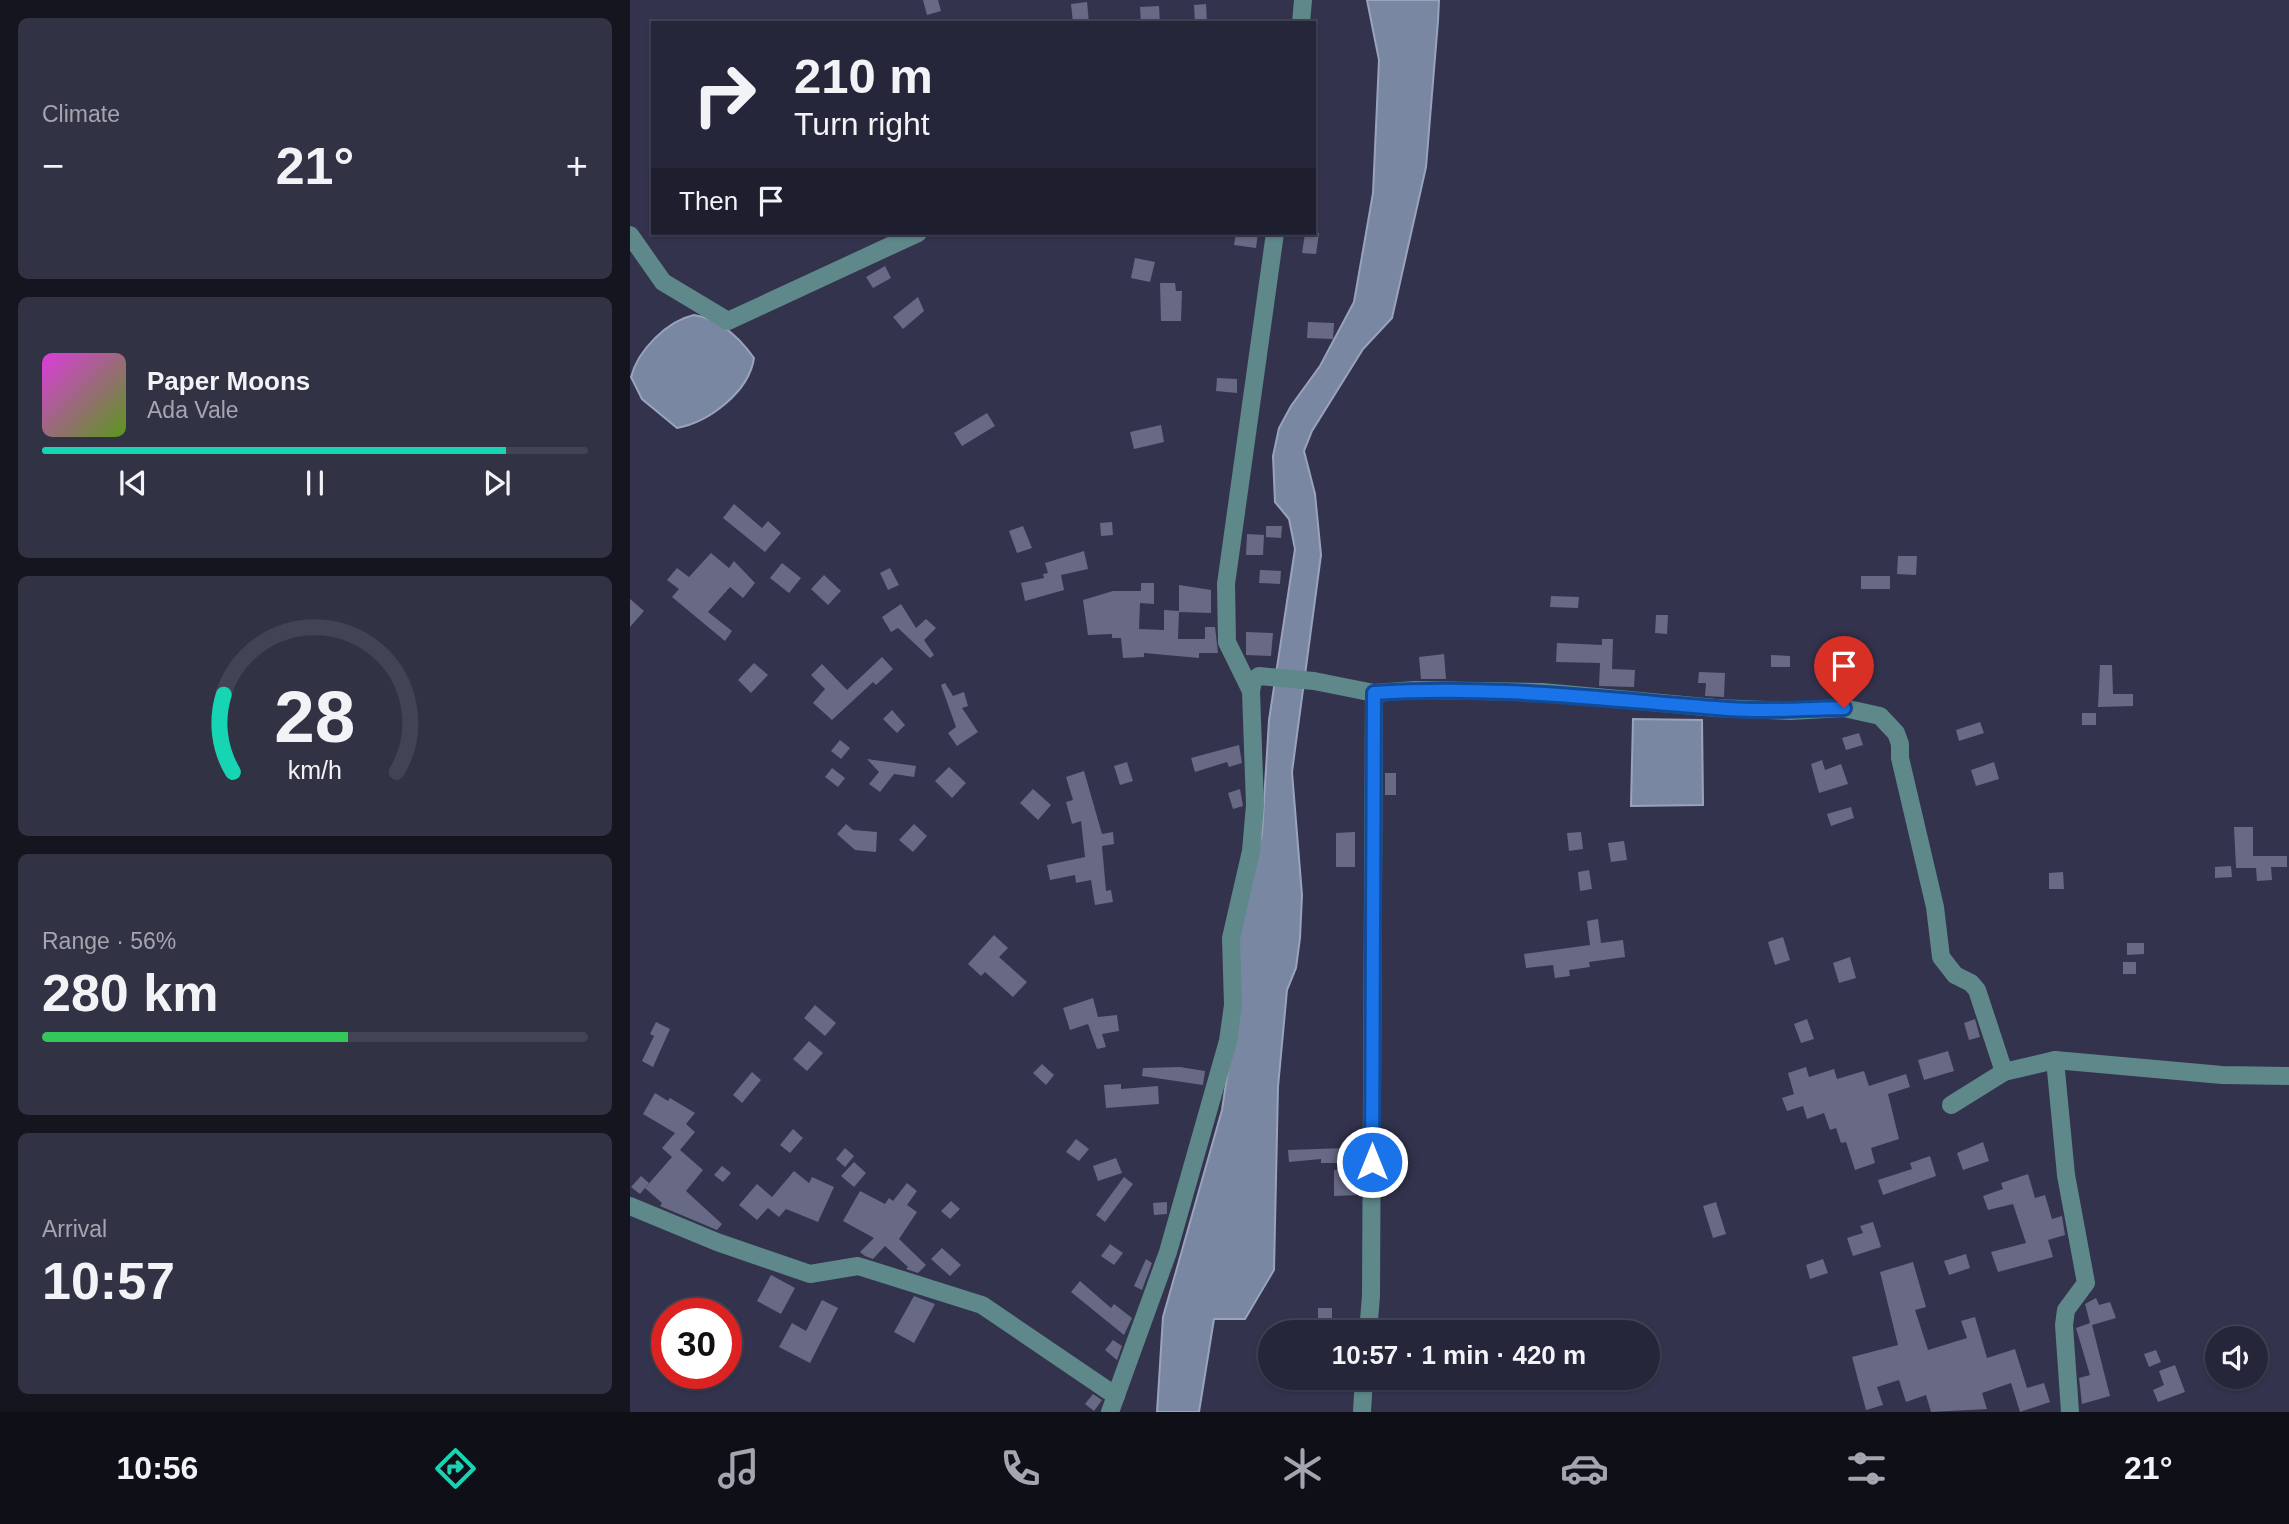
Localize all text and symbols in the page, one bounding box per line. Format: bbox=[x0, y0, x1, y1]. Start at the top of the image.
icon: right bbox=[679, 49, 770, 140]
text: 210 m bbox=[794, 49, 933, 103]
text: Climate bbox=[42, 101, 120, 127]
text: Turn right bbox=[794, 106, 930, 142]
text: 21° bbox=[276, 137, 354, 195]
text: − bbox=[42, 145, 64, 187]
text: + bbox=[566, 145, 588, 187]
icon: arrive bbox=[752, 182, 790, 220]
text: Then bbox=[679, 186, 738, 216]
text: Paper Moons bbox=[147, 366, 310, 396]
text: Ada Vale bbox=[147, 397, 239, 423]
icon: previous bbox=[114, 464, 152, 502]
icon: pause bbox=[296, 464, 334, 502]
icon: next bbox=[478, 464, 516, 502]
pin bbox=[1814, 636, 1874, 708]
icon: arrive bbox=[1825, 647, 1863, 685]
text: 28 bbox=[275, 676, 355, 757]
text: km/h bbox=[288, 756, 342, 784]
text: Range · 56% bbox=[42, 928, 176, 954]
text: 280 km bbox=[42, 964, 218, 1022]
position arrow bbox=[1335, 1125, 1409, 1199]
text: Arrival bbox=[42, 1216, 107, 1242]
text: 10:57 bbox=[42, 1252, 175, 1310]
speed limit sign: 30 bbox=[651, 1298, 742, 1389]
map controls bbox=[2205, 1326, 2268, 1389]
button: sound bbox=[2205, 1326, 2268, 1389]
text: 10:57 · 1 min · 420 m bbox=[1332, 1340, 1586, 1370]
icon: directions bbox=[431, 1444, 480, 1493]
icon: music bbox=[714, 1444, 763, 1493]
icon: phone bbox=[996, 1444, 1045, 1493]
icon: climate bbox=[1278, 1444, 1327, 1493]
icon: car bbox=[1560, 1444, 1609, 1493]
icon: filters bbox=[1842, 1444, 1891, 1493]
text: 10:56 bbox=[117, 1450, 198, 1486]
text: 21° bbox=[2124, 1450, 2172, 1486]

